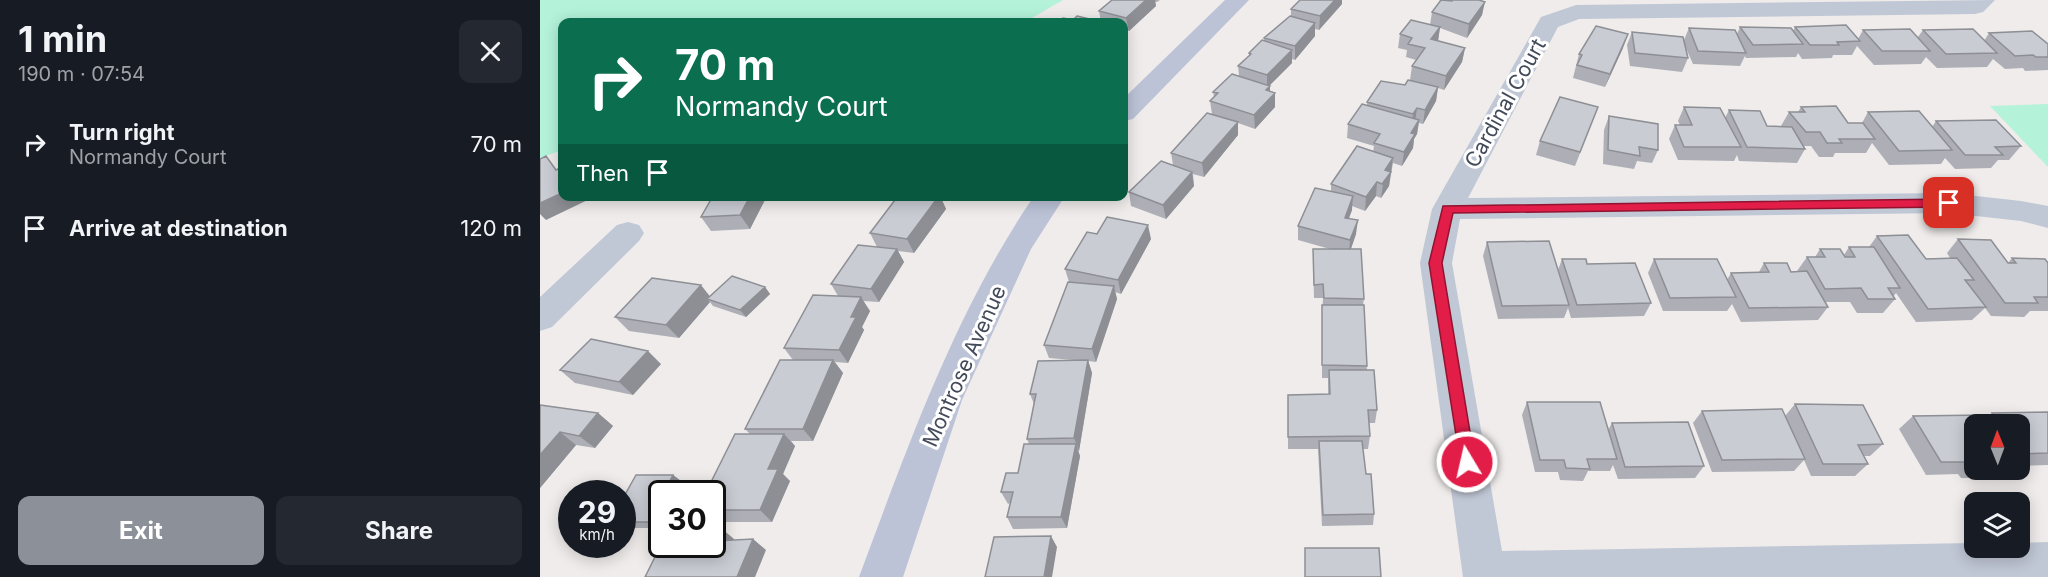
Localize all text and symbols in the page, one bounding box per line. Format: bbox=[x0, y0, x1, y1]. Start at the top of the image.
text: 1 min bbox=[18, 17, 107, 61]
button: close bbox=[459, 20, 522, 83]
street label: Cardinal Court bbox=[1459, 34, 1551, 172]
text: 70 m bbox=[675, 39, 775, 90]
icon: right bbox=[576, 42, 654, 120]
text: 190 m · 07:54 bbox=[18, 62, 145, 86]
text: Normandy Court bbox=[675, 90, 888, 123]
text: Turn right bbox=[69, 119, 175, 145]
icon: right bbox=[18, 128, 51, 161]
text: 70 m bbox=[471, 131, 522, 157]
text: Normandy Court bbox=[69, 145, 227, 169]
icon: arrive bbox=[641, 156, 674, 189]
text: Then bbox=[576, 160, 629, 186]
pin bbox=[1923, 177, 1974, 228]
icon: arrive bbox=[1932, 186, 1965, 219]
icon: arrive bbox=[18, 212, 51, 245]
text: Arrive at destination bbox=[69, 215, 288, 241]
text: 120 m bbox=[460, 215, 522, 241]
street label: Montrose Avenue bbox=[917, 281, 1011, 451]
north arrow bbox=[1964, 414, 2030, 480]
map controls bbox=[1964, 414, 2030, 558]
position arrow bbox=[1435, 430, 1499, 494]
speed limit sign: 30 bbox=[648, 480, 726, 558]
button: layers bbox=[1964, 492, 2030, 558]
text: 29 bbox=[578, 494, 616, 530]
button: Exit bbox=[18, 496, 264, 565]
button: Share bbox=[276, 496, 522, 565]
text: km/h bbox=[579, 525, 615, 544]

